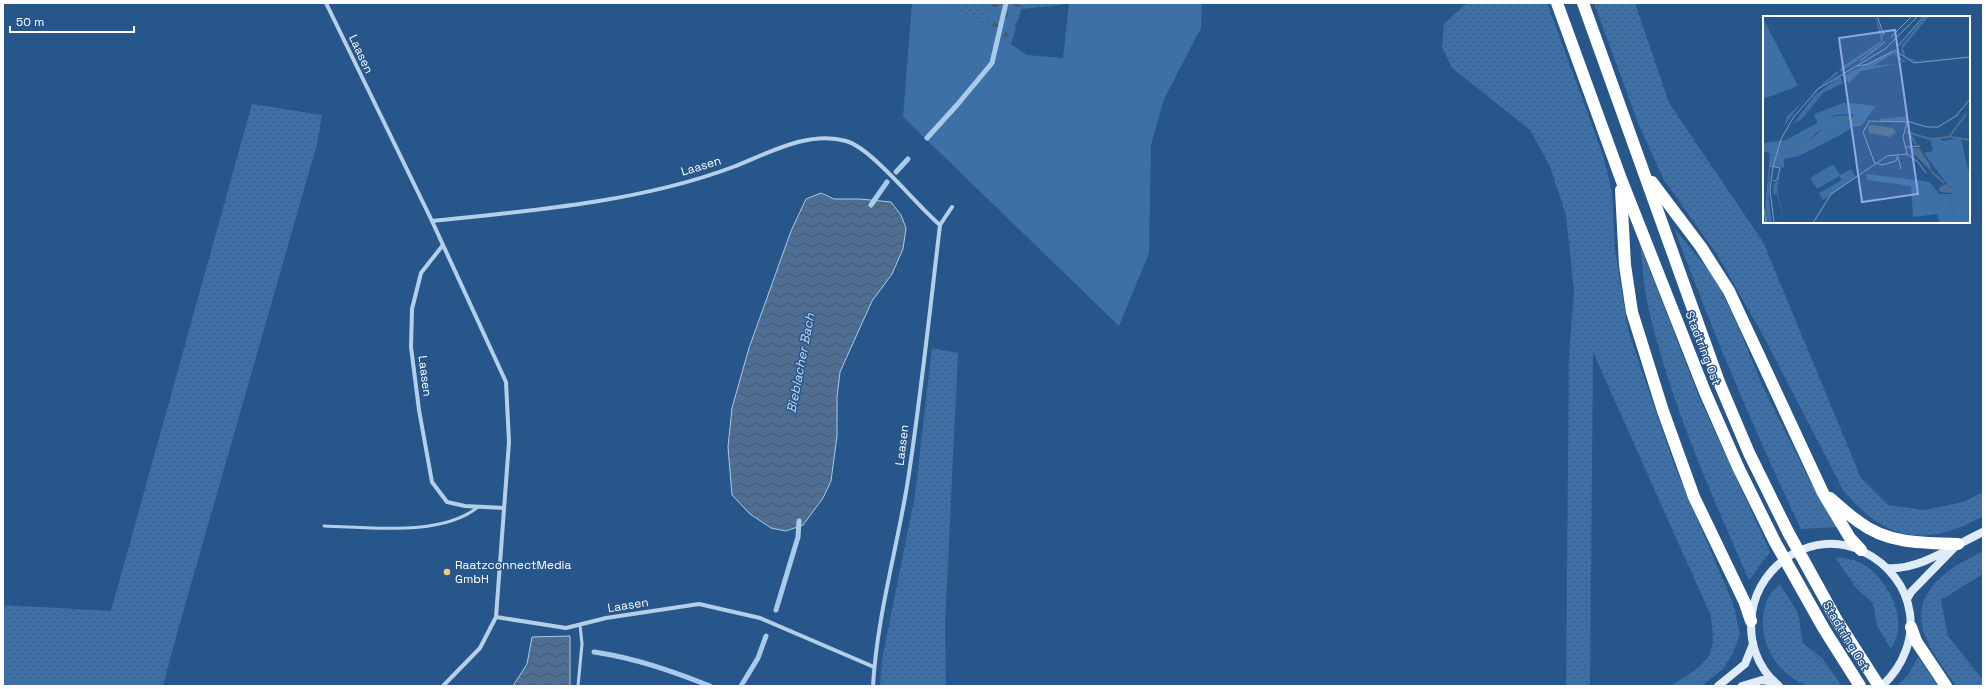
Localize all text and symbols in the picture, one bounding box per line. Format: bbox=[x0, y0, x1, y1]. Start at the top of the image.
scale bar bbox=[10, 8, 134, 34]
text: 50 m bbox=[16, 14, 44, 30]
inset map bbox=[1763, 16, 1970, 223]
street label: Laasen bbox=[345, 32, 377, 76]
street label: Laasen bbox=[679, 152, 723, 180]
street label: Stadtring Ost bbox=[1682, 309, 1724, 387]
water label: Bieblacher Bach bbox=[782, 311, 819, 415]
street label: Laasen bbox=[415, 355, 435, 397]
street label: Laasen bbox=[892, 424, 912, 466]
place label: RaatzconnectMedia GmbH bbox=[455, 557, 572, 587]
marker: RaatzconnectMedia GmbH bbox=[442, 567, 452, 577]
street label: Laasen bbox=[606, 594, 650, 616]
street label: Stadtring Ost bbox=[1819, 598, 1873, 674]

